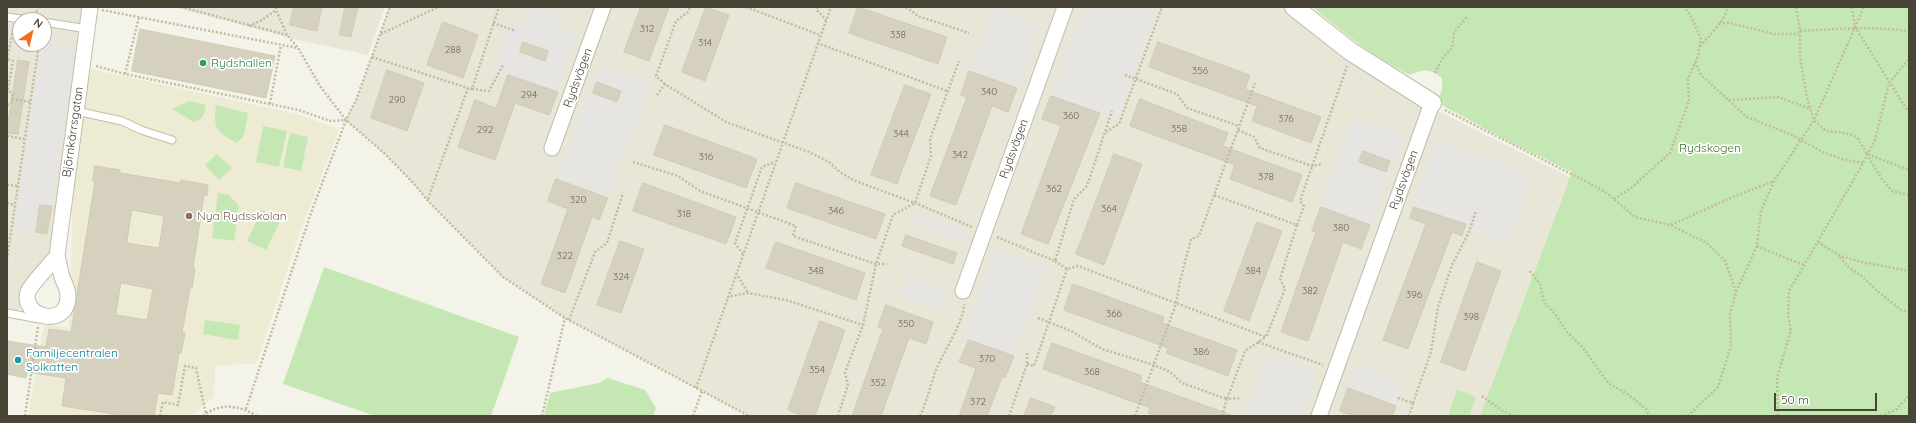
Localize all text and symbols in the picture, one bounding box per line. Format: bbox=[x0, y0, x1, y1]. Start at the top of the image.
north arrow bbox=[12, 12, 52, 52]
text: N bbox=[31, 15, 46, 31]
house number: 312 bbox=[640, 23, 654, 35]
house number: 338 bbox=[890, 29, 906, 41]
house number: 314 bbox=[698, 37, 712, 49]
house number: 288 bbox=[445, 44, 461, 56]
street label: Rydsvägen bbox=[561, 46, 595, 110]
place label: Rydshallen bbox=[211, 56, 272, 70]
marker: Rydshallen bbox=[198, 58, 208, 68]
house number: 356 bbox=[1192, 65, 1208, 77]
street label: Björnkärrsgatan bbox=[60, 86, 86, 178]
house number: 340 bbox=[981, 86, 997, 98]
house number: 294 bbox=[521, 89, 537, 101]
house number: 290 bbox=[388, 94, 406, 106]
house number: 360 bbox=[1063, 110, 1079, 122]
house number: 376 bbox=[1278, 113, 1294, 125]
street label: Rydsvägen bbox=[997, 117, 1031, 181]
house number: 358 bbox=[1171, 123, 1187, 135]
house number: 292 bbox=[477, 124, 493, 136]
house number: 344 bbox=[893, 128, 909, 140]
park label: Rydskogen bbox=[1679, 141, 1741, 155]
street label: Rydsvägen bbox=[1387, 148, 1421, 212]
house number: 342 bbox=[952, 149, 968, 161]
house number: 316 bbox=[699, 151, 713, 163]
house number: 378 bbox=[1258, 171, 1274, 183]
house number: 362 bbox=[1046, 183, 1062, 195]
house number: 320 bbox=[570, 194, 586, 206]
house number: 364 bbox=[1101, 203, 1117, 215]
house number: 346 bbox=[828, 205, 844, 217]
house number: 318 bbox=[677, 208, 691, 220]
place label: Nya Rydsskolan bbox=[197, 209, 287, 223]
marker: Nya Rydsskolan bbox=[184, 211, 194, 221]
house number: 380 bbox=[1333, 222, 1349, 234]
house number: 322 bbox=[557, 250, 573, 262]
house number: 348 bbox=[808, 265, 824, 277]
house number: 384 bbox=[1245, 265, 1261, 277]
house number: 324 bbox=[613, 271, 629, 283]
house number: 382 bbox=[1302, 285, 1318, 297]
house number: 396 bbox=[1406, 289, 1422, 301]
house number: 366 bbox=[1106, 308, 1122, 320]
house number: 398 bbox=[1463, 311, 1479, 323]
house number: 350 bbox=[898, 318, 914, 330]
place label: Familjecentralen Solkatten bbox=[26, 346, 118, 374]
house number: 386 bbox=[1193, 346, 1209, 358]
house number: 370 bbox=[979, 353, 995, 365]
marker: Familjecentralen Solkatten bbox=[13, 355, 23, 365]
house number: 354 bbox=[809, 364, 825, 376]
house number: 368 bbox=[1084, 366, 1100, 378]
house number: 352 bbox=[870, 377, 886, 389]
scale bar bbox=[1776, 385, 1879, 411]
text: 50 m bbox=[1781, 392, 1809, 407]
house number: 372 bbox=[970, 396, 986, 408]

